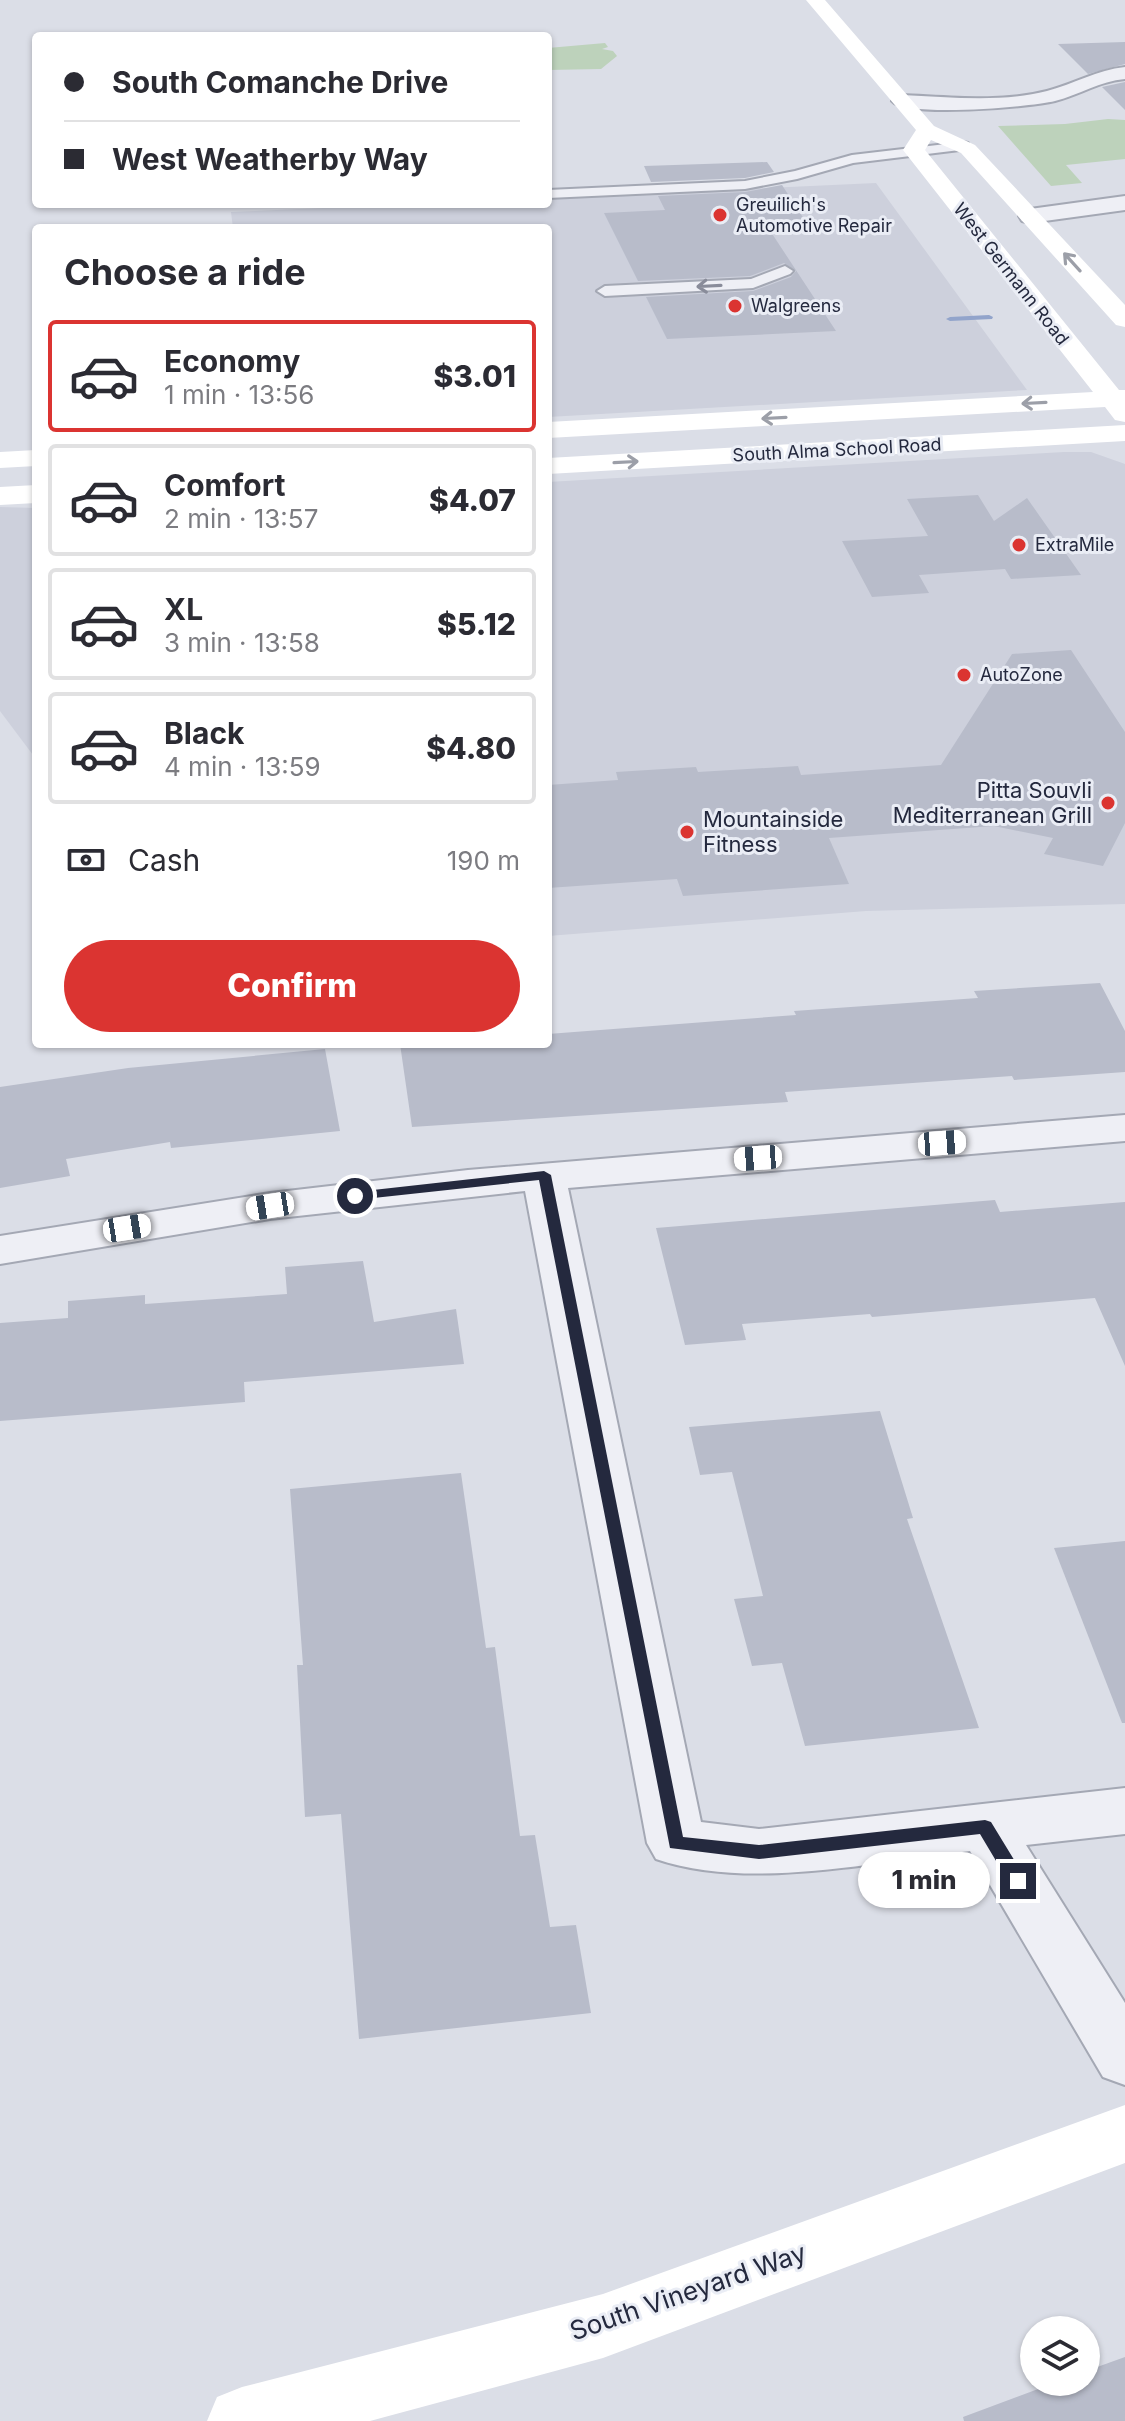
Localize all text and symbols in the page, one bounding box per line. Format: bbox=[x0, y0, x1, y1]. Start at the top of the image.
text: South Comanche Drive bbox=[112, 64, 448, 100]
text: West Weatherby Way bbox=[112, 141, 428, 177]
place label: Greuilich's Automotive Repair bbox=[736, 194, 892, 236]
street label: West Germann Road bbox=[949, 199, 1073, 349]
marker: Greuilich's Automotive Repair bbox=[711, 206, 729, 224]
text: Choose a ride bbox=[64, 250, 306, 294]
one-way arrow bbox=[1064, 253, 1082, 273]
one-way arrow bbox=[696, 278, 723, 293]
place label: Walgreens bbox=[751, 295, 841, 316]
marker: Walgreens bbox=[726, 297, 744, 315]
icon: car bbox=[68, 340, 140, 412]
text: Economy bbox=[164, 343, 300, 379]
text: $3.01 bbox=[433, 358, 516, 394]
text: 1 min · 13:56 bbox=[164, 379, 315, 410]
one-way arrow bbox=[1021, 396, 1048, 411]
one-way arrow bbox=[761, 411, 788, 426]
street label: South Alma School Road bbox=[732, 434, 942, 465]
one-way arrow bbox=[612, 454, 639, 469]
icon: car bbox=[68, 464, 140, 536]
text: Comfort bbox=[164, 467, 285, 503]
text: $4.07 bbox=[429, 482, 516, 518]
text: 2 min · 13:57 bbox=[164, 503, 318, 534]
place label: ExtraMile bbox=[1035, 534, 1114, 555]
marker: ExtraMile bbox=[1010, 536, 1028, 554]
icon: car bbox=[68, 588, 140, 660]
text: XL bbox=[164, 591, 203, 627]
text: $5.12 bbox=[437, 606, 516, 642]
text: 3 min · 13:58 bbox=[164, 627, 320, 658]
place label: AutoZone bbox=[980, 664, 1063, 685]
marker: AutoZone bbox=[955, 666, 973, 684]
icon: car bbox=[68, 712, 140, 784]
text: Black bbox=[164, 715, 244, 751]
text: $4.80 bbox=[426, 730, 516, 766]
text: 4 min · 13:59 bbox=[164, 751, 321, 782]
place label: Pitta Souvli Mediterranean Grill bbox=[893, 777, 1092, 828]
marker: Pitta Souvli Mediterranean Grill bbox=[1099, 794, 1117, 812]
place label: Mountainside Fitness bbox=[703, 806, 843, 857]
marker: Mountainside Fitness bbox=[678, 823, 696, 841]
icon: cash bbox=[64, 838, 108, 882]
text: Cash bbox=[128, 842, 200, 878]
text: 190 m bbox=[447, 845, 520, 876]
button: Confirm bbox=[64, 940, 520, 1032]
car bbox=[917, 1129, 967, 1157]
car bbox=[733, 1144, 783, 1172]
route start bbox=[337, 1178, 373, 1214]
car bbox=[244, 1190, 296, 1222]
car bbox=[101, 1212, 153, 1244]
callout: 1 min bbox=[858, 1853, 990, 1909]
route end bbox=[1000, 1863, 1036, 1899]
text: 1 min bbox=[891, 1864, 957, 1895]
street label: South Vineyard Way bbox=[566, 2237, 810, 2347]
map controls bbox=[1020, 2316, 1100, 2396]
button: layers bbox=[1020, 2316, 1100, 2396]

